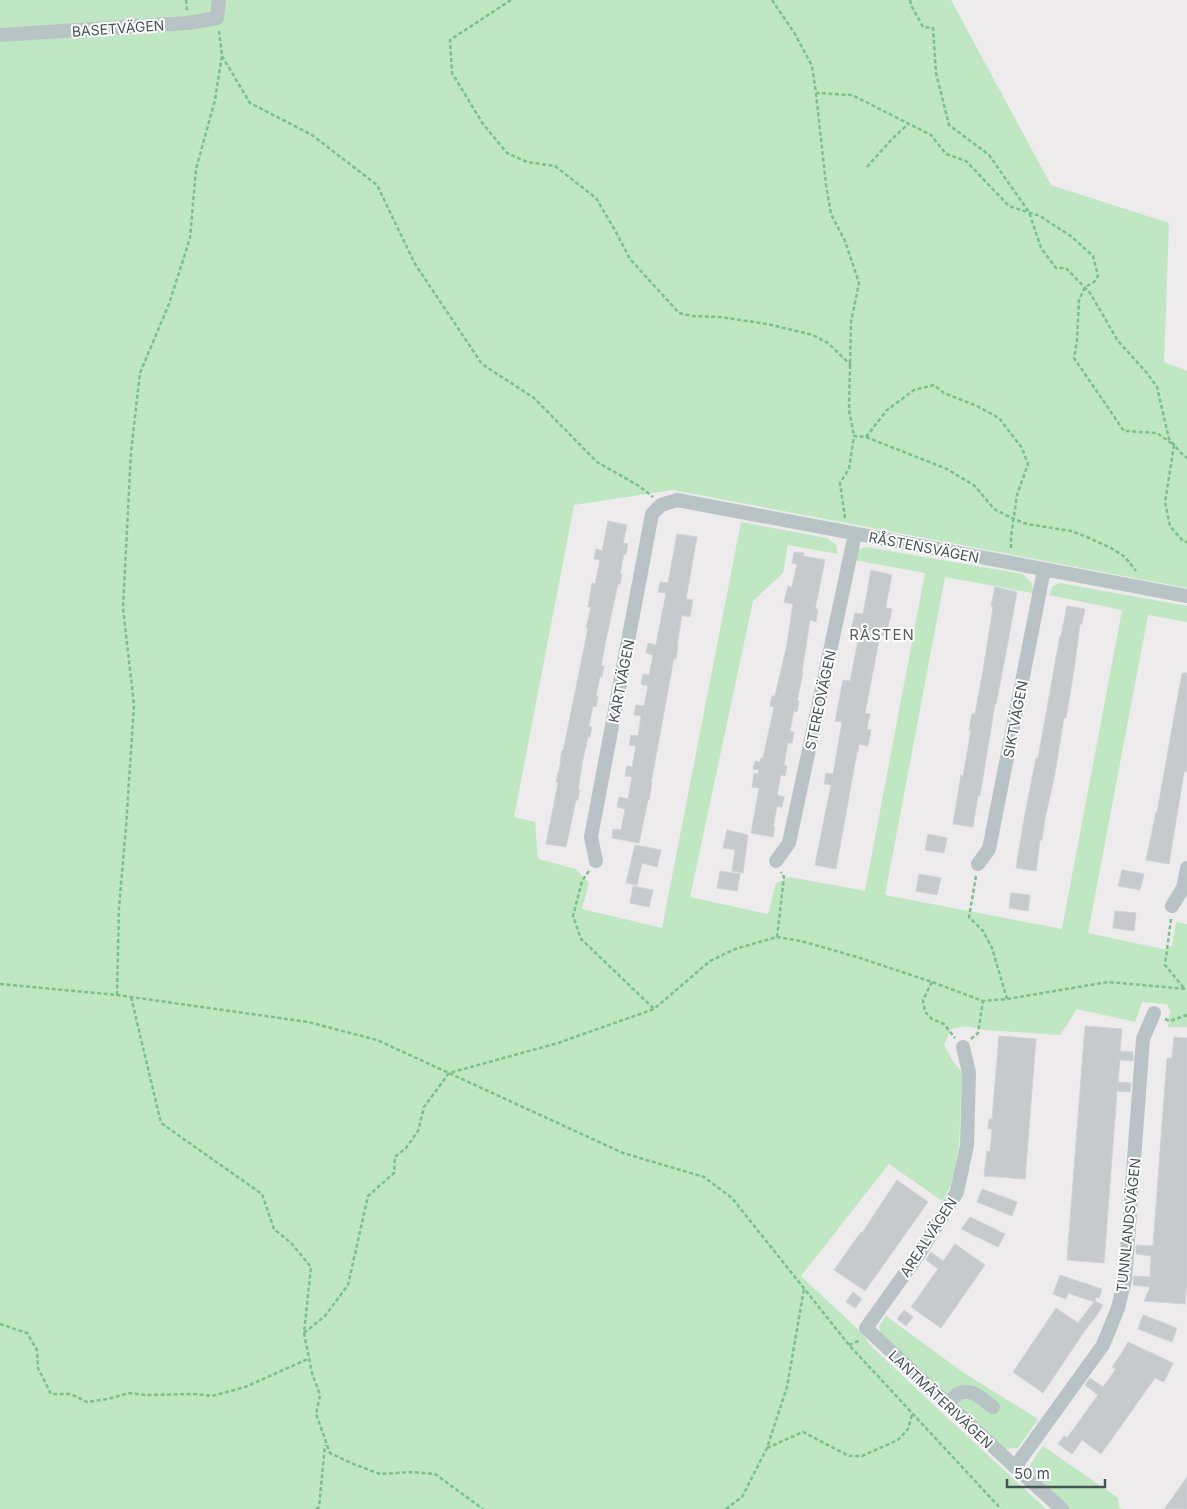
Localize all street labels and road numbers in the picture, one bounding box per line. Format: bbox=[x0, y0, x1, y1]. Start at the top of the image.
street label: BASETVÄGEN bbox=[71, 16, 165, 40]
street label: RÅSTENSVÄGEN bbox=[867, 527, 981, 566]
street label: KARTVÄGEN bbox=[605, 638, 637, 724]
street label: STEREOVÄGEN bbox=[801, 649, 839, 751]
street label: SIKTVÄGEN bbox=[999, 679, 1031, 759]
street label: TUNNLANDSVÄGEN bbox=[1112, 1157, 1144, 1293]
street label: AREALVÄGEN bbox=[896, 1194, 960, 1280]
street label: LANTMÄTERIVÄGEN bbox=[886, 1346, 996, 1452]

